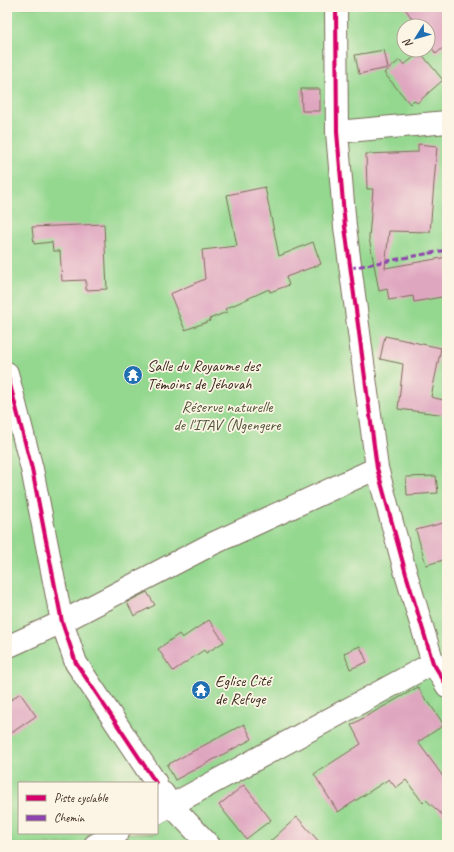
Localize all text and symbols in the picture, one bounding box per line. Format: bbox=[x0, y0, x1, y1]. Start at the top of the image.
north arrow bbox=[396, 18, 436, 58]
text: N bbox=[399, 35, 416, 51]
place label: Salle du Royaume des Témoins de Jéhovah bbox=[147, 356, 261, 394]
temple icon: Salle du Royaume des Témoins de Jéhovah bbox=[122, 364, 144, 386]
park label: Réserve naturelle de l'ITAV (Ngengere bbox=[173, 397, 282, 435]
place label: Eglise Cité de Refuge bbox=[215, 671, 273, 709]
temple icon: Eglise Cité de Refuge bbox=[190, 679, 212, 701]
legend bbox=[18, 782, 158, 834]
text: Piste cyclable bbox=[54, 790, 109, 806]
text: Chemin bbox=[54, 810, 85, 826]

